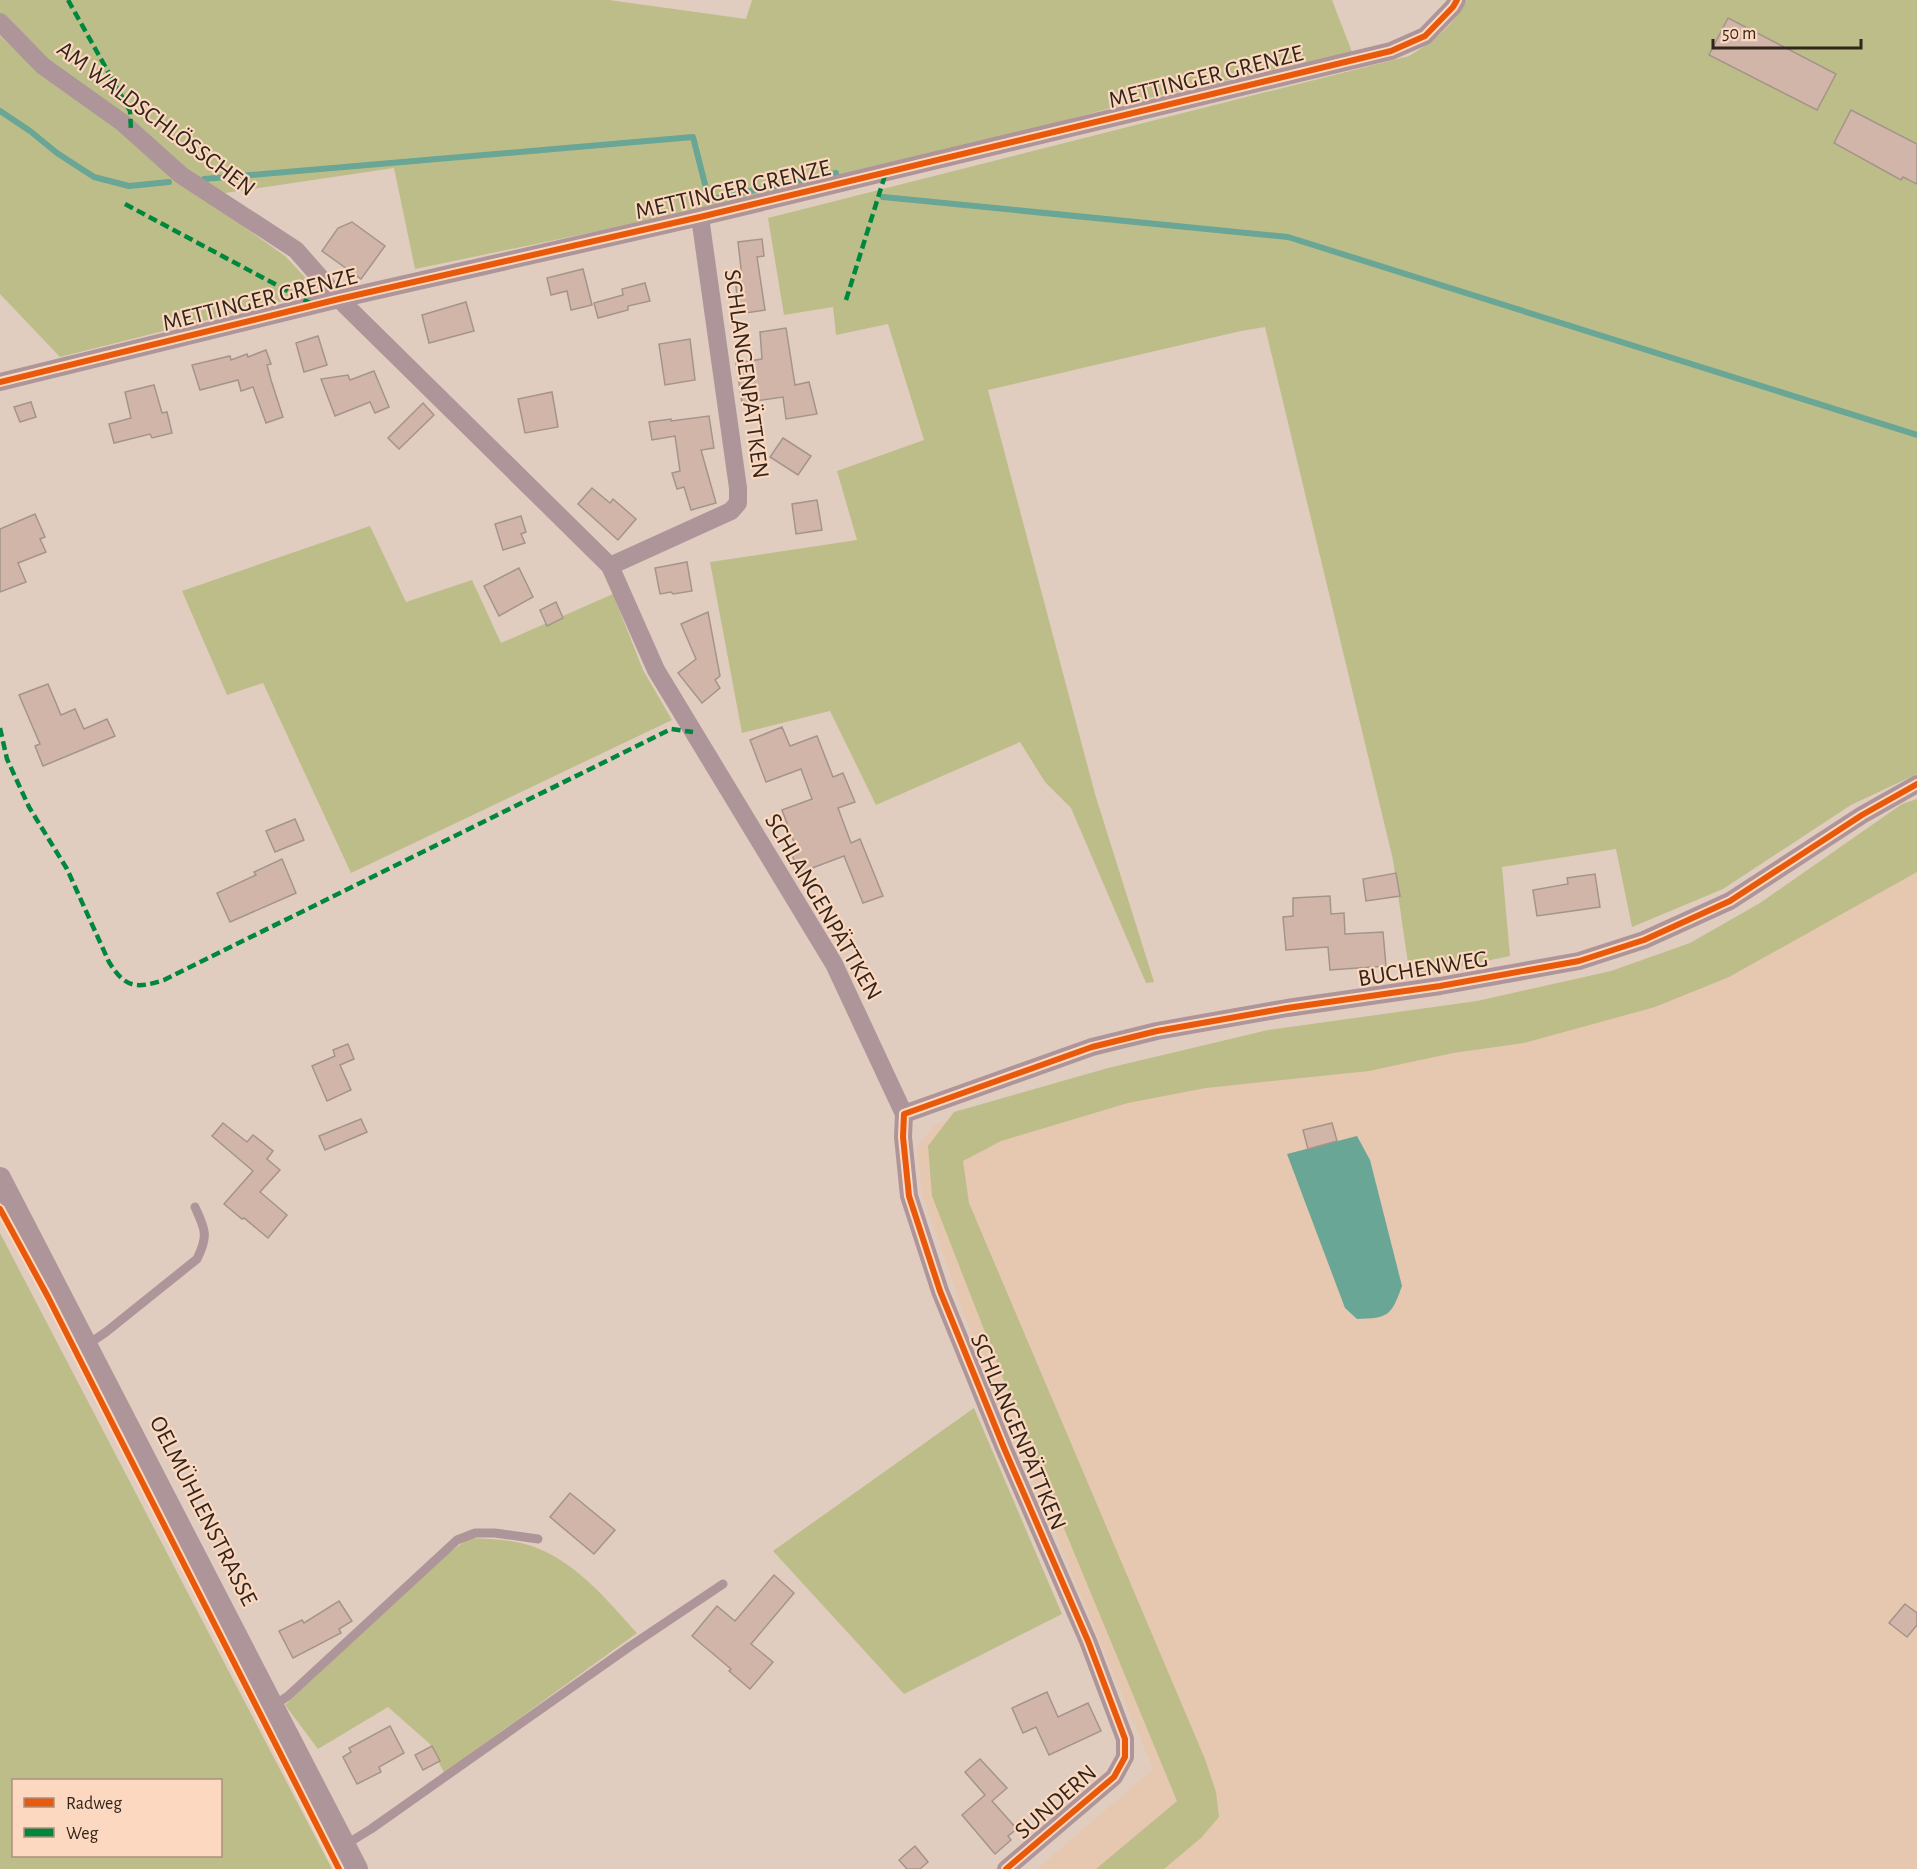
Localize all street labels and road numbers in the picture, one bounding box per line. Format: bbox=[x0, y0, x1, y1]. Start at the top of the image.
street label: AM WALDSCHLÖSSCHEN bbox=[52, 36, 260, 201]
street label: METTINGER GRENZE bbox=[1106, 41, 1306, 113]
street label: METTINGER GRENZE bbox=[633, 156, 833, 224]
street label: METTINGER GRENZE bbox=[160, 264, 360, 336]
street label: SCHLANGENPÄTTKEN bbox=[719, 268, 774, 480]
street label: SCHLANGENPÄTTKEN bbox=[760, 809, 887, 1004]
street label: BUCHENWEG bbox=[1356, 947, 1490, 991]
street label: SCHLANGENPÄTTKEN bbox=[966, 1330, 1071, 1534]
street label: OELMÜHLENSTRASSE bbox=[145, 1412, 262, 1610]
street label: SUNDERN bbox=[1011, 1760, 1101, 1844]

